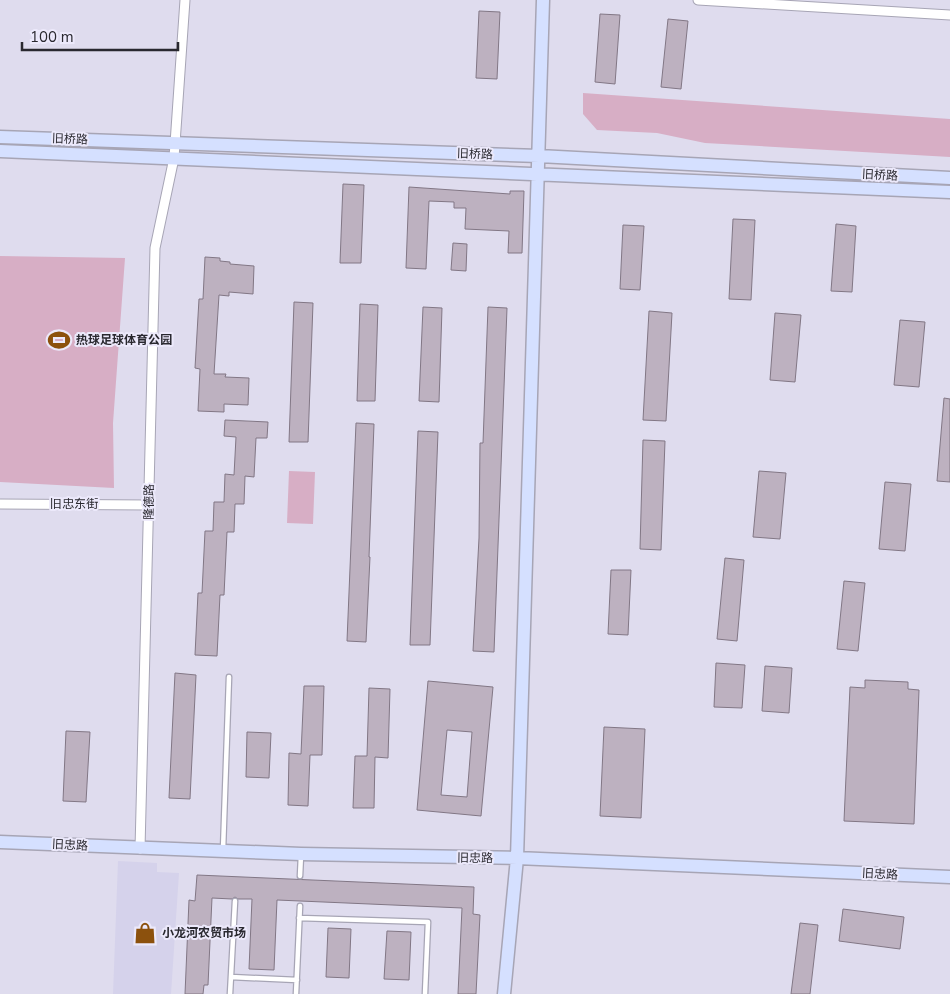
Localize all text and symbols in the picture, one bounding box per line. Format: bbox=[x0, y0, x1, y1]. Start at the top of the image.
scale bar bbox=[22, 20, 179, 52]
text: 100 m bbox=[30, 27, 74, 47]
street label: 旧桥路 bbox=[52, 130, 88, 148]
street label: 旧桥路 bbox=[457, 145, 493, 163]
street label: 旧桥路 bbox=[862, 166, 898, 184]
sports icon: 热球足球体育公园 bbox=[46, 327, 72, 353]
place label: 热球足球体育公园 bbox=[76, 332, 172, 348]
street label: 隆德路 bbox=[141, 484, 157, 520]
street label: 旧忠东街 bbox=[50, 496, 98, 512]
street label: 旧忠路 bbox=[52, 836, 88, 854]
street label: 旧忠路 bbox=[457, 850, 493, 866]
street label: 旧忠路 bbox=[862, 865, 898, 883]
shop icon: 小龙河农贸市场 bbox=[132, 920, 158, 946]
place label: 小龙河农贸市场 bbox=[162, 925, 246, 941]

